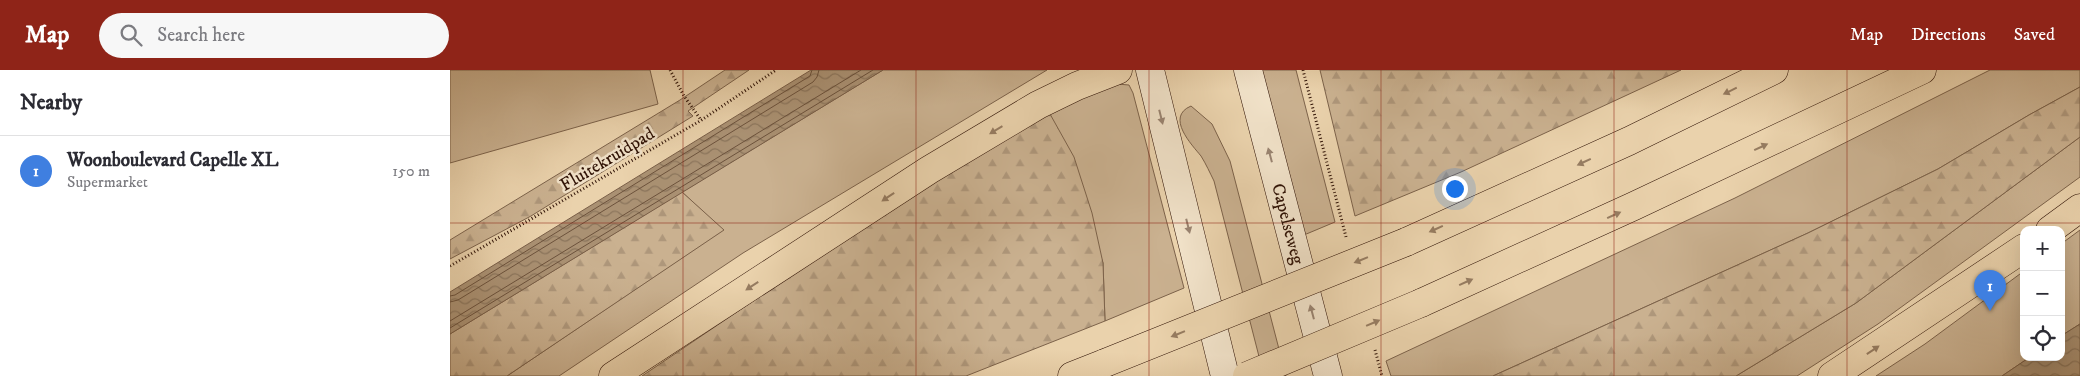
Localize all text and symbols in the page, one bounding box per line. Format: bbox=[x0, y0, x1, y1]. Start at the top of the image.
search box bbox=[99, 13, 449, 58]
text: Map bbox=[25, 20, 69, 50]
icon: search bbox=[117, 21, 145, 49]
text: Search here bbox=[157, 24, 245, 47]
text: Map bbox=[1850, 24, 1883, 46]
text: Directions bbox=[1911, 24, 1986, 46]
text: Saved bbox=[2014, 24, 2055, 46]
one-way arrow bbox=[1723, 88, 1737, 96]
text: Nearby bbox=[20, 90, 82, 116]
one-way arrow bbox=[1157, 110, 1165, 125]
street label: Fluitekruidpad bbox=[556, 123, 659, 197]
one-way arrow bbox=[990, 126, 1003, 135]
one-way arrow bbox=[1754, 142, 1768, 150]
one-way arrow bbox=[1266, 147, 1274, 162]
text: Woonboulevard Capelle XL bbox=[67, 149, 279, 172]
one-way arrow bbox=[1577, 158, 1591, 166]
text: 1 bbox=[33, 161, 39, 181]
text: 150 m bbox=[392, 161, 430, 181]
text: Supermarket bbox=[67, 172, 148, 192]
your location bbox=[1442, 176, 1468, 202]
street label: Capelseweg bbox=[1266, 181, 1308, 267]
one-way arrow bbox=[882, 192, 895, 202]
one-way arrow bbox=[1607, 211, 1621, 219]
one-way arrow bbox=[1184, 219, 1192, 234]
one-way arrow bbox=[1429, 225, 1443, 233]
map controls bbox=[2020, 226, 2065, 361]
button: + bbox=[2020, 226, 2065, 271]
one-way arrow bbox=[1354, 257, 1368, 265]
pin: 1 bbox=[1974, 270, 2006, 311]
button: − bbox=[2020, 271, 2065, 316]
one-way arrow bbox=[1459, 278, 1473, 286]
one-way arrow bbox=[746, 281, 759, 291]
one-way arrow bbox=[1307, 304, 1315, 319]
button: locate bbox=[2020, 316, 2065, 361]
one-way arrow bbox=[1366, 319, 1381, 327]
one-way arrow bbox=[1170, 330, 1185, 338]
one-way arrow bbox=[1866, 345, 1879, 354]

